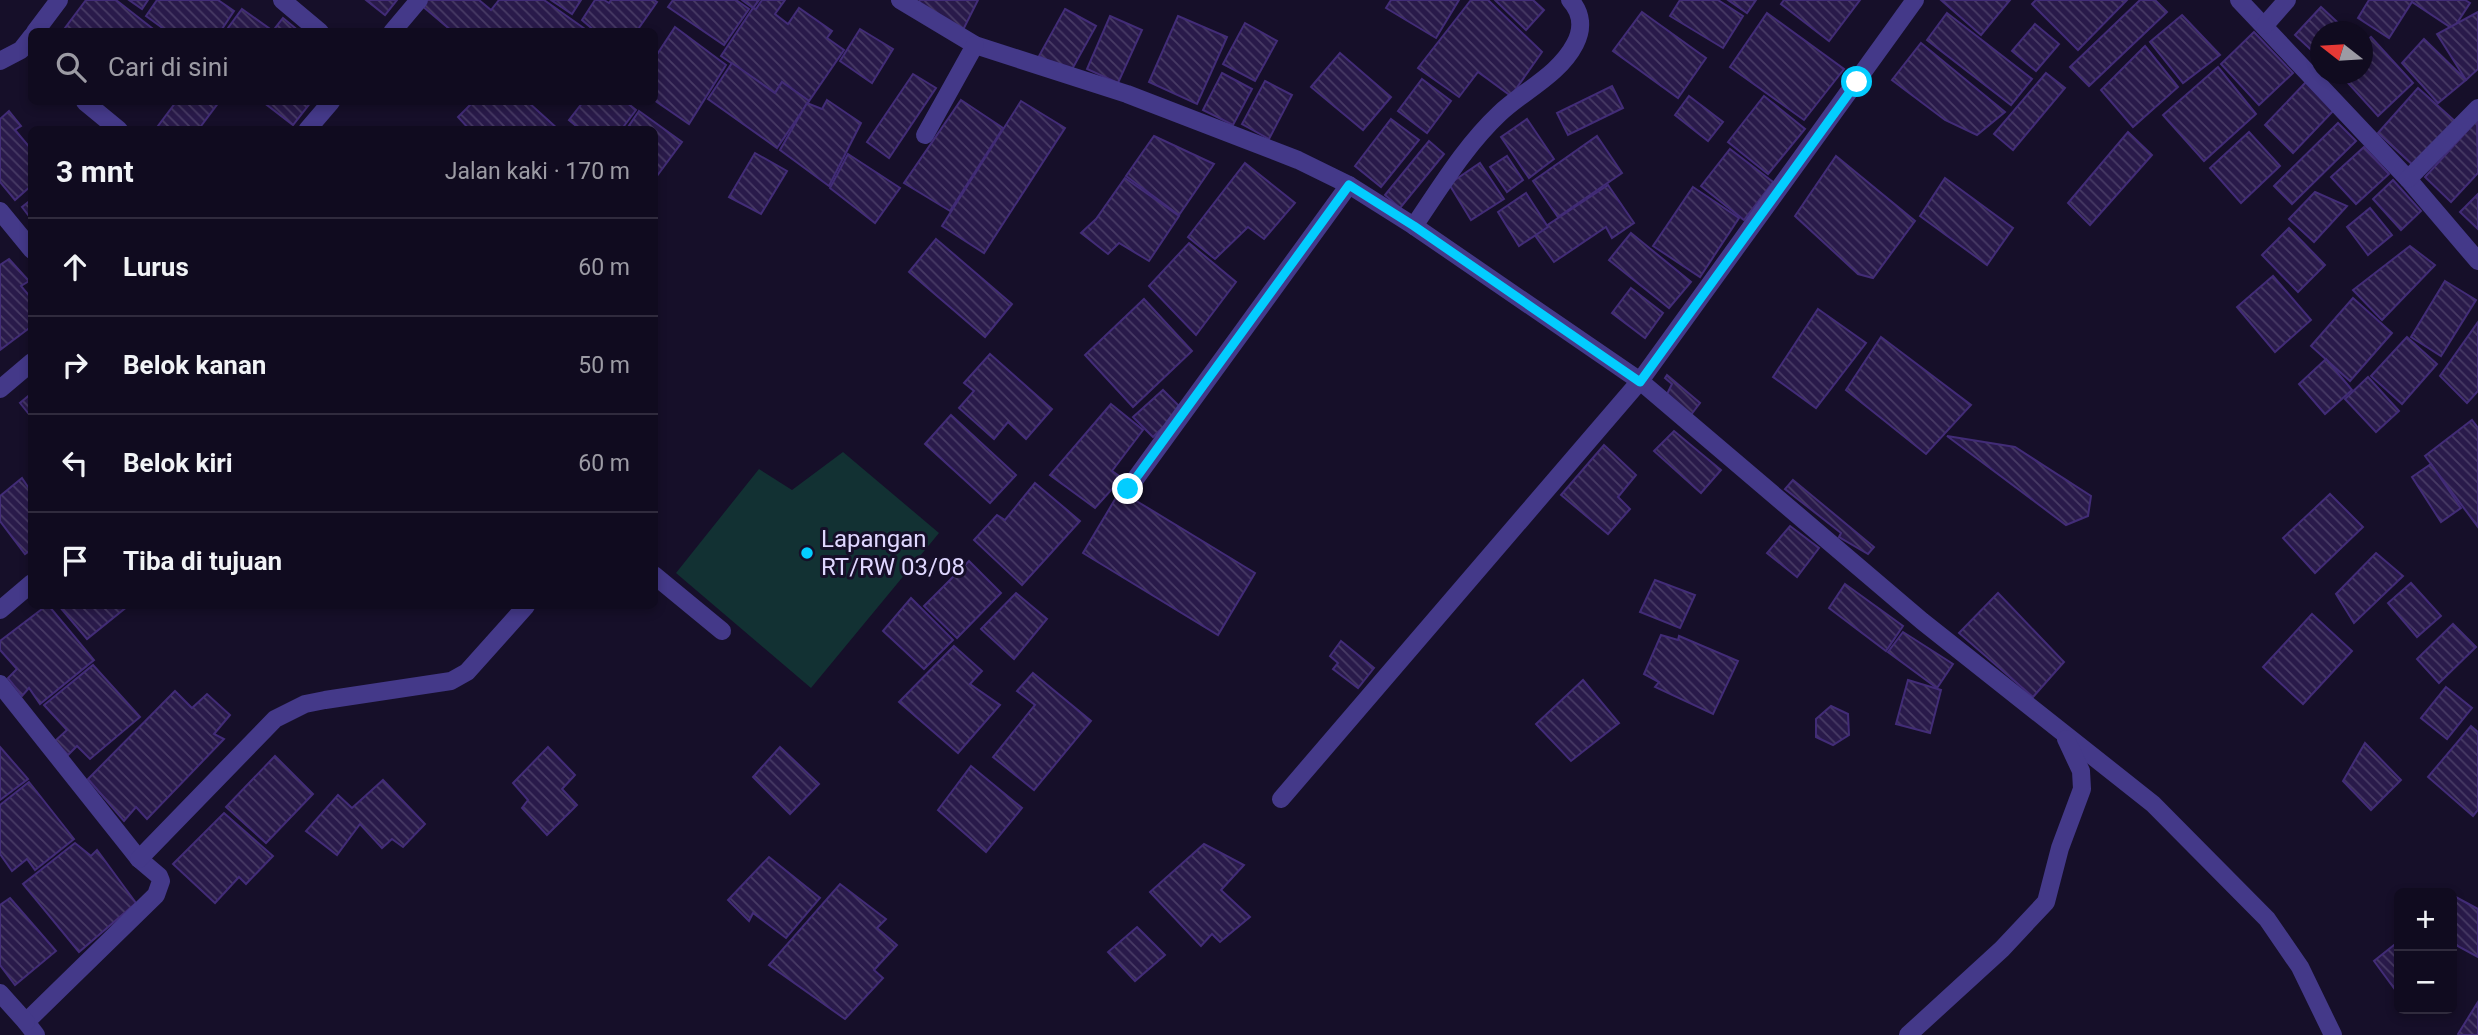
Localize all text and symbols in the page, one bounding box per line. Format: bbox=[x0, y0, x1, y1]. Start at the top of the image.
north arrow bbox=[2310, 21, 2373, 84]
search box bbox=[28, 28, 658, 105]
icon: search bbox=[52, 48, 90, 86]
text: Cari di sini bbox=[108, 52, 229, 82]
route start bbox=[1841, 66, 1872, 97]
text: 3 mnt bbox=[56, 154, 134, 189]
text: Jalan kaki · 170 m bbox=[445, 158, 630, 185]
icon: ahead bbox=[56, 248, 94, 286]
text: Lurus bbox=[123, 252, 189, 282]
text: 60 m bbox=[578, 254, 630, 281]
icon: right bbox=[56, 346, 94, 384]
text: Belok kanan bbox=[123, 350, 266, 380]
text: 50 m bbox=[578, 352, 630, 379]
icon: left bbox=[56, 444, 94, 482]
text: Belok kiri bbox=[123, 448, 233, 478]
text: 60 m bbox=[578, 450, 630, 477]
route end bbox=[1112, 473, 1143, 504]
place label: Lapangan RT/RW 03/08 bbox=[821, 525, 965, 581]
icon: arrive bbox=[56, 542, 94, 580]
marker: Lapangan RT/RW 03/08 bbox=[799, 545, 815, 561]
text: Tiba di tujuan bbox=[123, 546, 282, 576]
map controls bbox=[2394, 888, 2457, 1014]
button: + bbox=[2394, 888, 2457, 951]
button: − bbox=[2394, 951, 2457, 1014]

